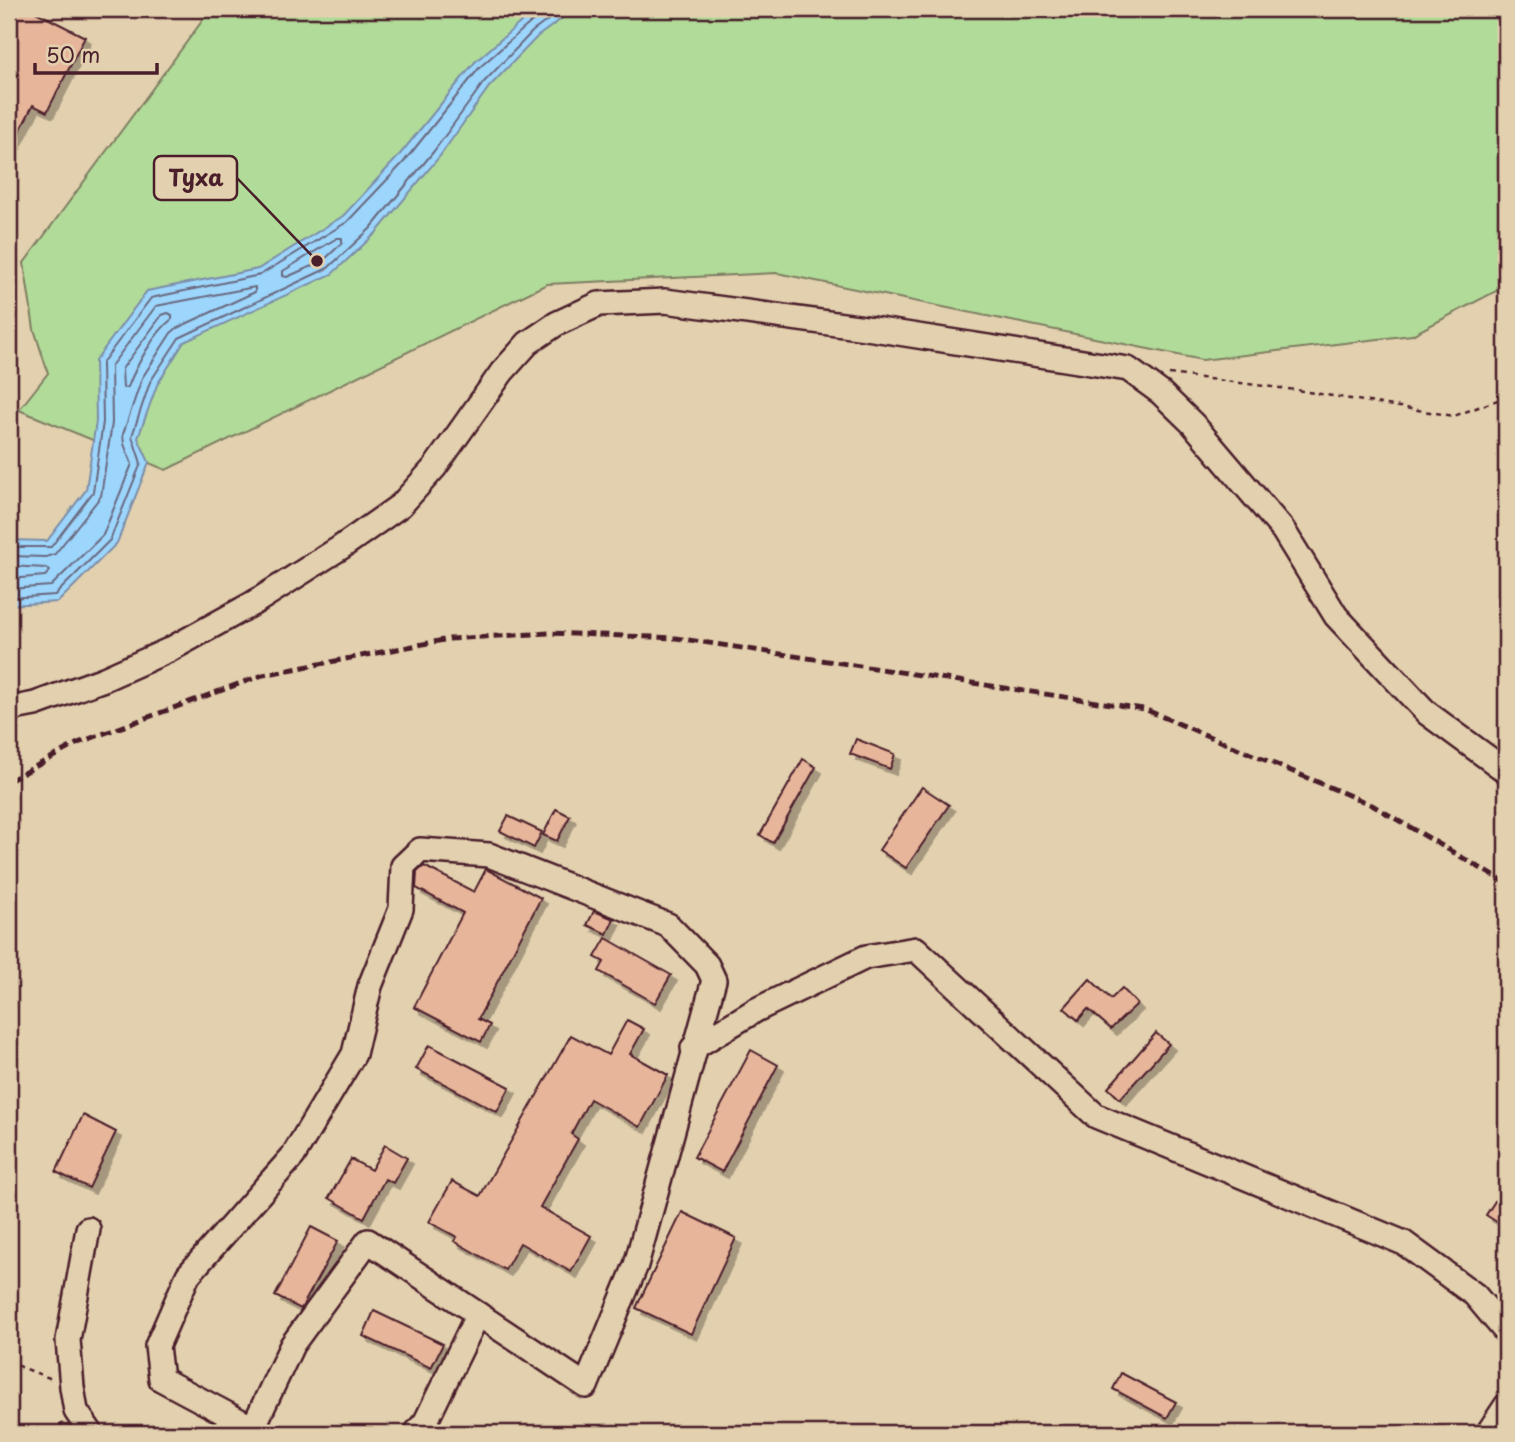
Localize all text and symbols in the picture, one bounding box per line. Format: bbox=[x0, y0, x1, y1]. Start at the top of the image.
scale bar bbox=[35, 32, 158, 76]
text: 50 m bbox=[46, 38, 100, 70]
callout: Туха bbox=[154, 156, 237, 200]
text: Туха bbox=[168, 159, 224, 194]

